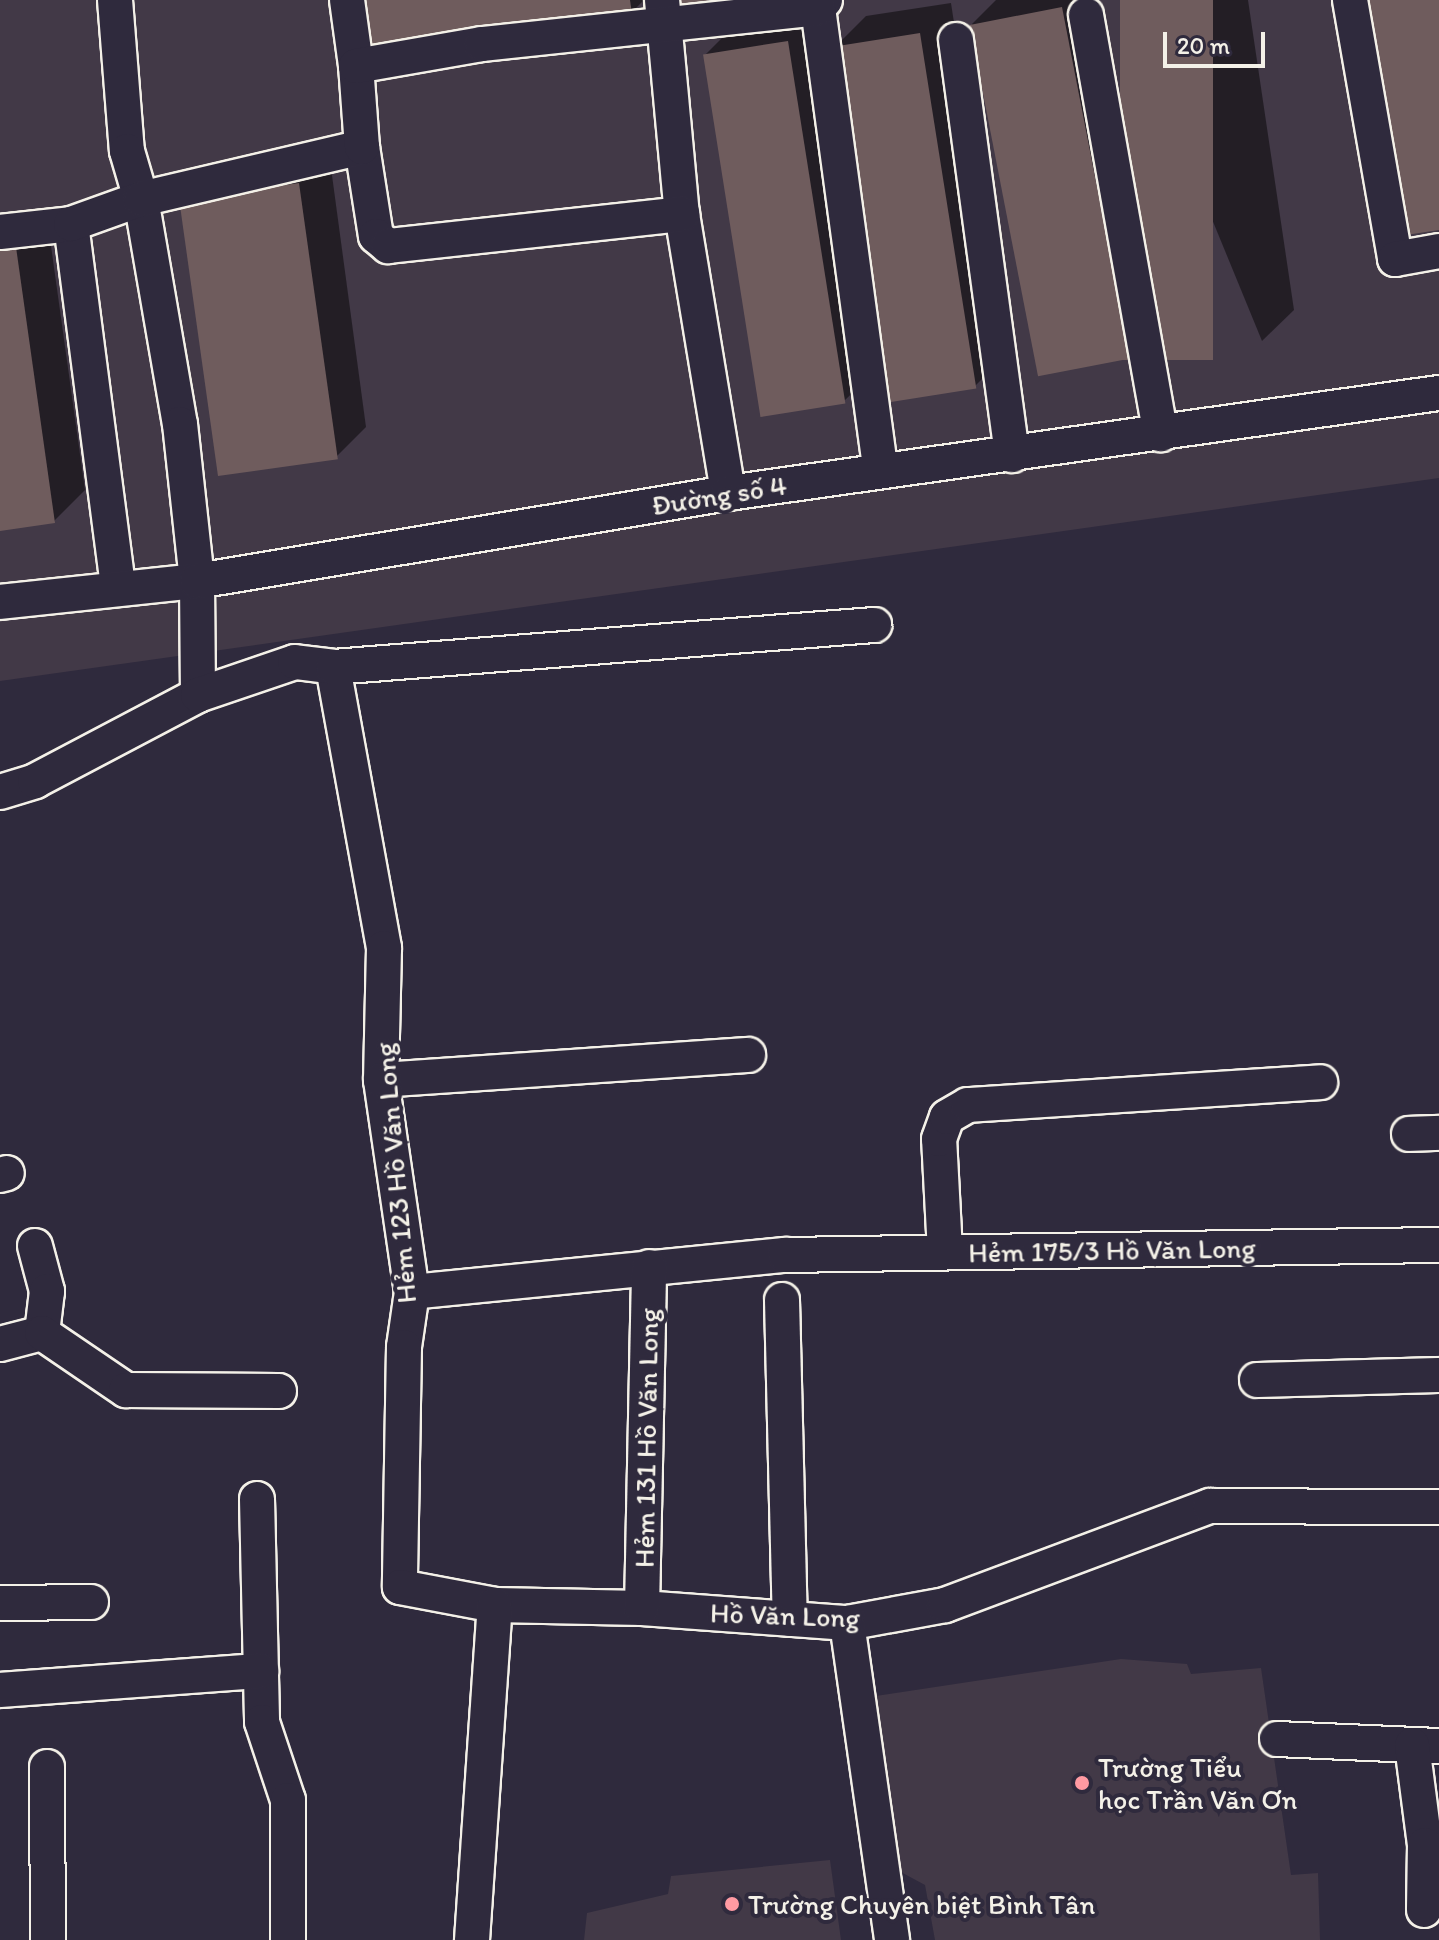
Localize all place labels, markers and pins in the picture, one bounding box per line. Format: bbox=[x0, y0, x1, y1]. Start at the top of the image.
place label: Trường Tiểu học Trần Văn Ơn bbox=[1098, 1750, 1296, 1816]
marker: Trường Tiểu học Trần Văn Ơn bbox=[1073, 1774, 1091, 1792]
place label: Trường Chuyên biệt Bình Tân bbox=[748, 1887, 1094, 1921]
marker: Trường Chuyên biệt Bình Tân bbox=[723, 1895, 741, 1913]

